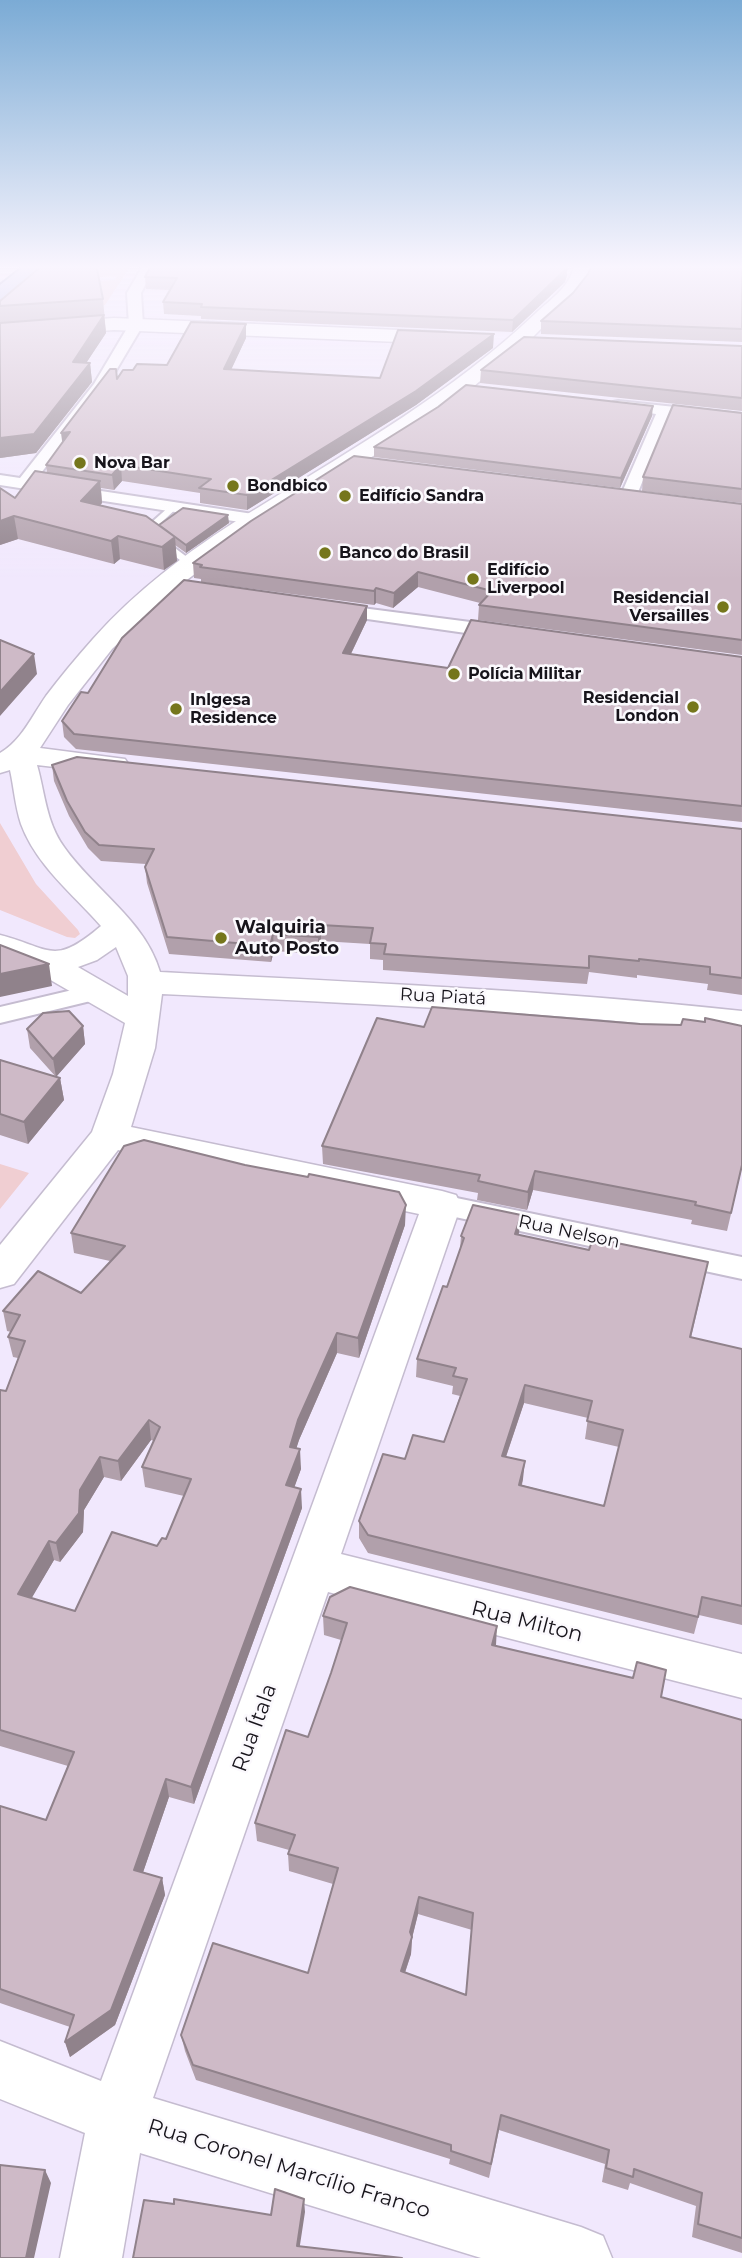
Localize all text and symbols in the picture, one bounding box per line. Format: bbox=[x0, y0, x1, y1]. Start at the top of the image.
place label: Nova Bar bbox=[94, 453, 170, 473]
marker: Nova Bar bbox=[72, 455, 88, 471]
place label: Bondbico bbox=[247, 476, 328, 496]
marker: Bondbico bbox=[225, 478, 241, 494]
place label: Edifício Sandra bbox=[359, 486, 484, 506]
marker: Edifício Sandra bbox=[337, 488, 353, 504]
place label: Banco do Brasil bbox=[339, 543, 469, 563]
marker: Banco do Brasil bbox=[317, 545, 333, 561]
place label: Edifício Liverpool bbox=[487, 560, 565, 598]
marker: Edifício Liverpool bbox=[465, 571, 481, 587]
place label: Residencial Versailles bbox=[613, 588, 709, 626]
marker: Residencial Versailles bbox=[715, 599, 731, 615]
place label: Polícia Militar bbox=[468, 664, 581, 684]
marker: Polícia Militar bbox=[446, 666, 462, 682]
place label: Residencial London bbox=[583, 688, 679, 726]
place label: Inlgesa Residence bbox=[190, 690, 277, 728]
marker: Residencial London bbox=[685, 699, 701, 715]
marker: Inlgesa Residence bbox=[168, 701, 184, 717]
place label: Walquiria Auto Posto bbox=[235, 917, 339, 960]
marker: Walquiria Auto Posto bbox=[213, 930, 229, 946]
street label: Rua Piatá bbox=[399, 984, 487, 1010]
street label: Rua Nelson bbox=[516, 1211, 622, 1253]
street label: Rua Milton bbox=[469, 1596, 585, 1648]
street label: Rua Ítala bbox=[227, 1680, 283, 1776]
street label: Rua Coronel Marcílio Franco bbox=[145, 2114, 433, 2224]

